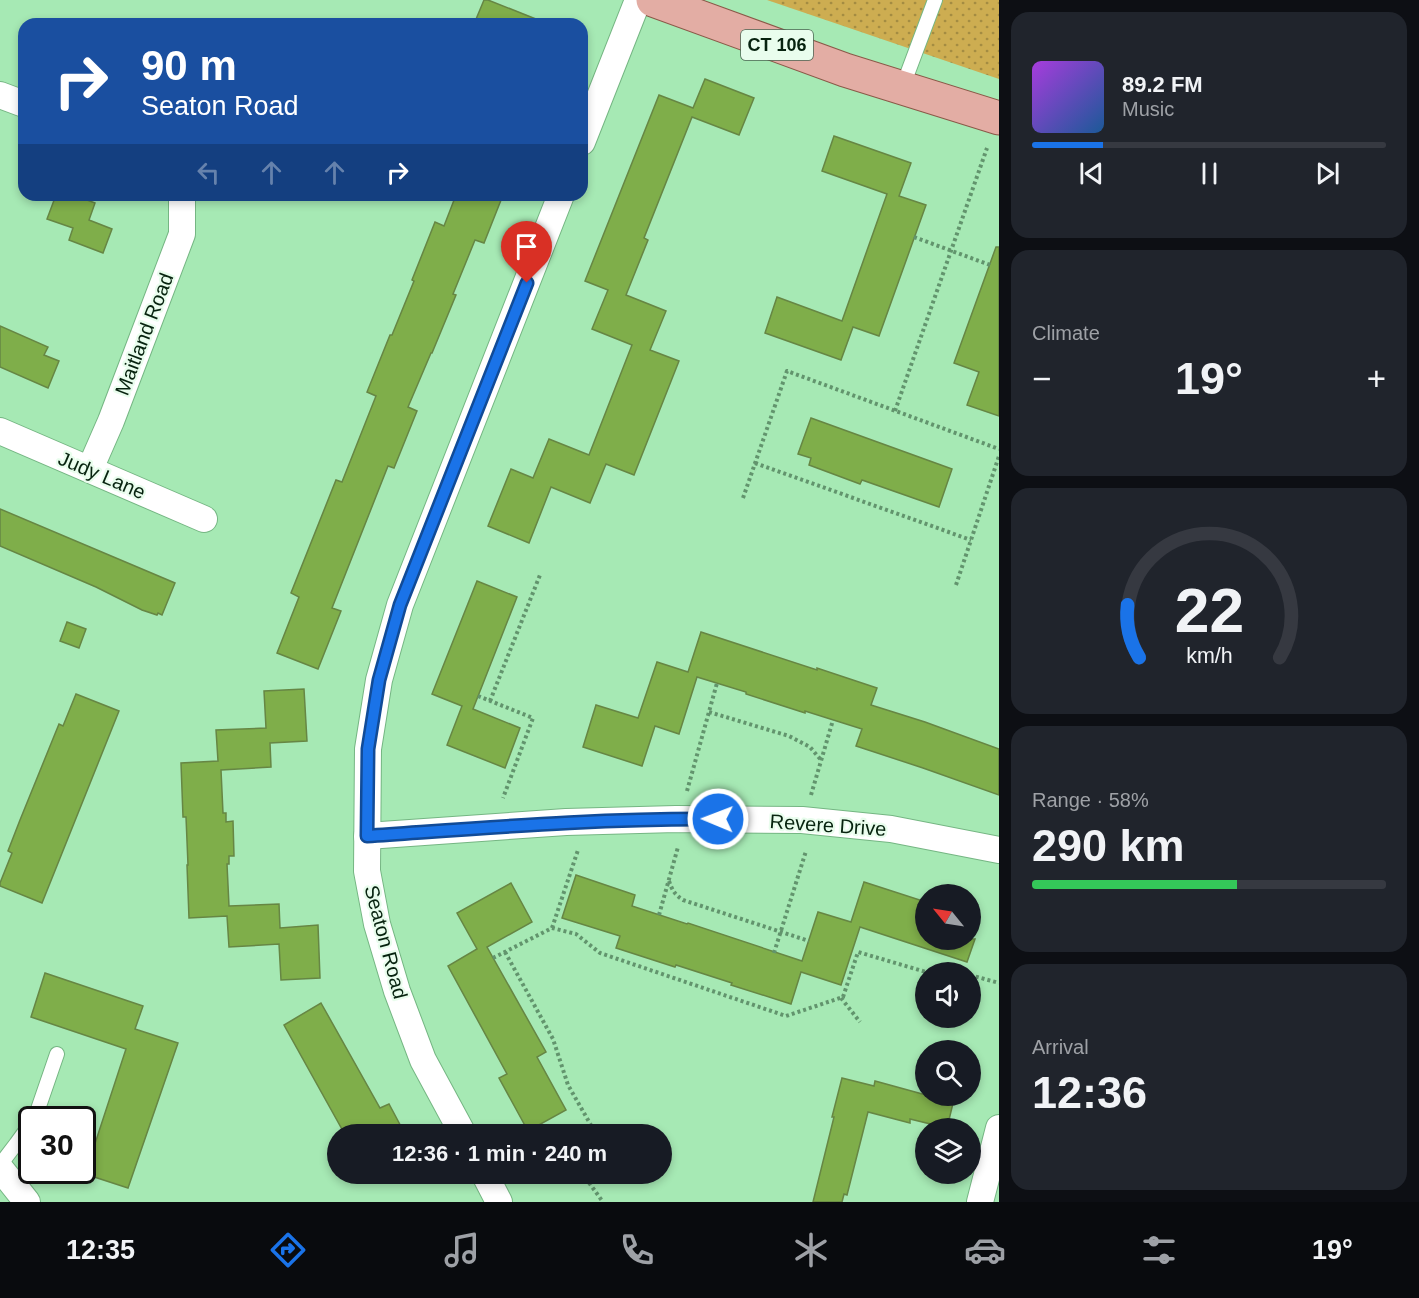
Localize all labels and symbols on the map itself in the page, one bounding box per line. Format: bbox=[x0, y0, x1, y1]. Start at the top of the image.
road number: CT 106 bbox=[741, 30, 813, 60]
pin bbox=[501, 221, 552, 283]
street label: Maitland Road bbox=[111, 270, 177, 398]
street label: Judy Lane bbox=[55, 447, 149, 503]
position arrow bbox=[686, 787, 750, 851]
street label: Revere Drive bbox=[769, 810, 887, 840]
street label: Seaton Road bbox=[360, 883, 412, 1001]
north arrow bbox=[915, 884, 981, 950]
speed limit sign: 30 bbox=[18, 1106, 96, 1184]

